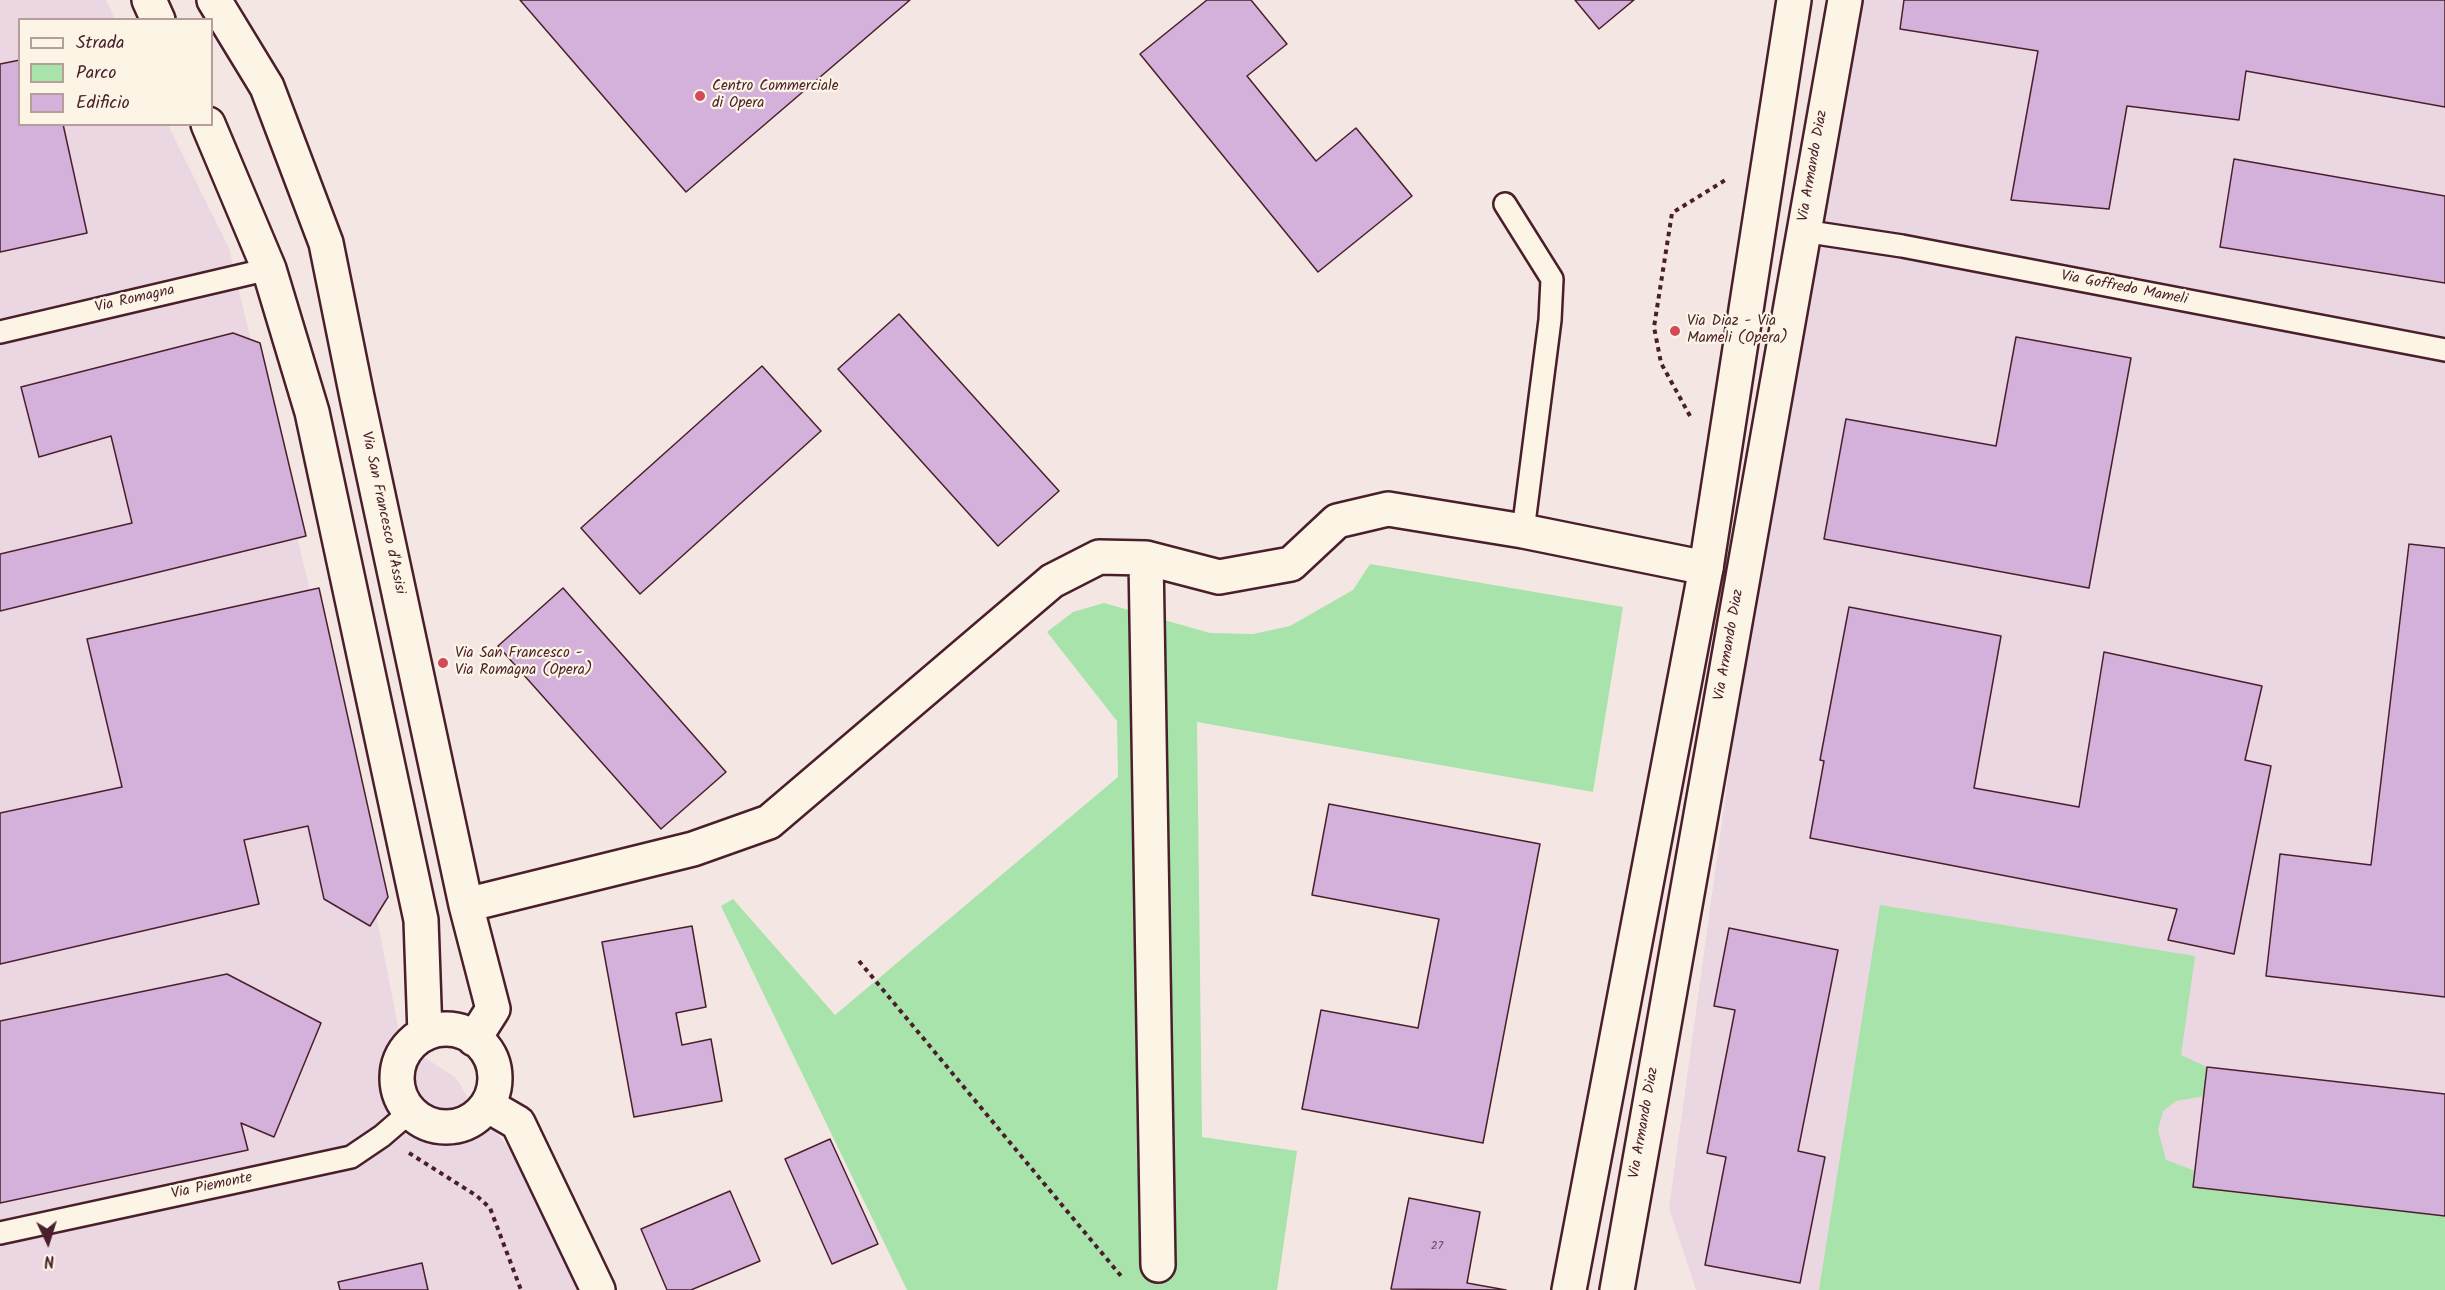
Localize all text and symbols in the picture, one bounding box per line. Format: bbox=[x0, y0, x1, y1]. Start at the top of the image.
legend bbox=[18, 18, 213, 126]
text: Strada bbox=[76, 29, 124, 58]
text: Parco bbox=[76, 59, 116, 88]
place label: Centro Commerciale di Opera bbox=[712, 78, 838, 113]
text: Edificio bbox=[76, 89, 130, 118]
marker: Centro Commerciale di Opera bbox=[693, 89, 707, 103]
street label: Via Armando Diaz bbox=[1795, 109, 1833, 223]
street label: Via Goffredo Mameli bbox=[2059, 268, 2189, 310]
street label: Via Romagna bbox=[93, 282, 177, 318]
place label: Via Diaz - Via Mameli (Opera) bbox=[1687, 313, 1788, 348]
marker: Via Diaz - Via Mameli (Opera) bbox=[1668, 324, 1682, 338]
street label: Via San Francesco d'Assisi bbox=[356, 430, 408, 596]
street label: Via Armando Diaz bbox=[1711, 588, 1749, 702]
place label: Via San Francesco - Via Romagna (Opera) bbox=[455, 645, 592, 680]
marker: Via San Francesco - Via Romagna (Opera) bbox=[436, 656, 450, 670]
street label: Via Armando Diaz bbox=[1626, 1066, 1664, 1180]
street label: Via Piemonte bbox=[170, 1170, 254, 1204]
north arrow bbox=[18, 1212, 78, 1272]
house number: 27 bbox=[1431, 1240, 1443, 1254]
text: N bbox=[43, 1248, 55, 1273]

